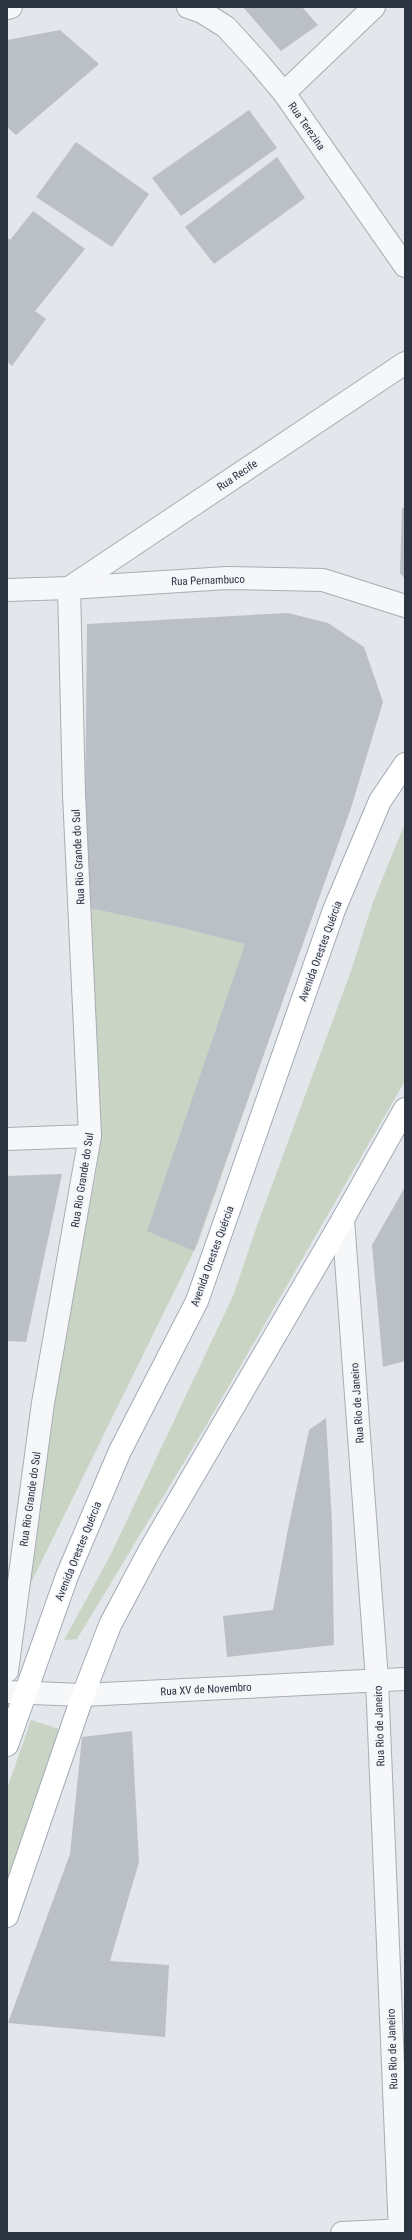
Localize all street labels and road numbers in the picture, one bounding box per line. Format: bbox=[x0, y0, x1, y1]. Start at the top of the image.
street label: Rua Terezina bbox=[285, 100, 328, 153]
street label: Rua Recife bbox=[215, 457, 260, 494]
street label: Rua Pernambuco bbox=[171, 573, 246, 588]
street label: Rua Rio Grande do Sul bbox=[70, 809, 87, 905]
street label: Avenida Orestes Quércia bbox=[296, 899, 345, 1003]
street label: Rua Rio Grande do Sul bbox=[69, 1132, 96, 1228]
street label: Avenida Orestes Quércia bbox=[188, 1204, 237, 1308]
street label: Rua Rio de Janeiro bbox=[348, 1362, 367, 1444]
street label: Rua Rio Grande do Sul bbox=[17, 1451, 44, 1547]
street label: Avenida Orestes Quércia bbox=[53, 1500, 104, 1603]
street label: Rua XV de Novembro bbox=[160, 1681, 253, 1698]
street label: Rua Rio de Janeiro bbox=[372, 1685, 387, 1767]
street label: Rua Rio de Janeiro bbox=[385, 2008, 400, 2090]

